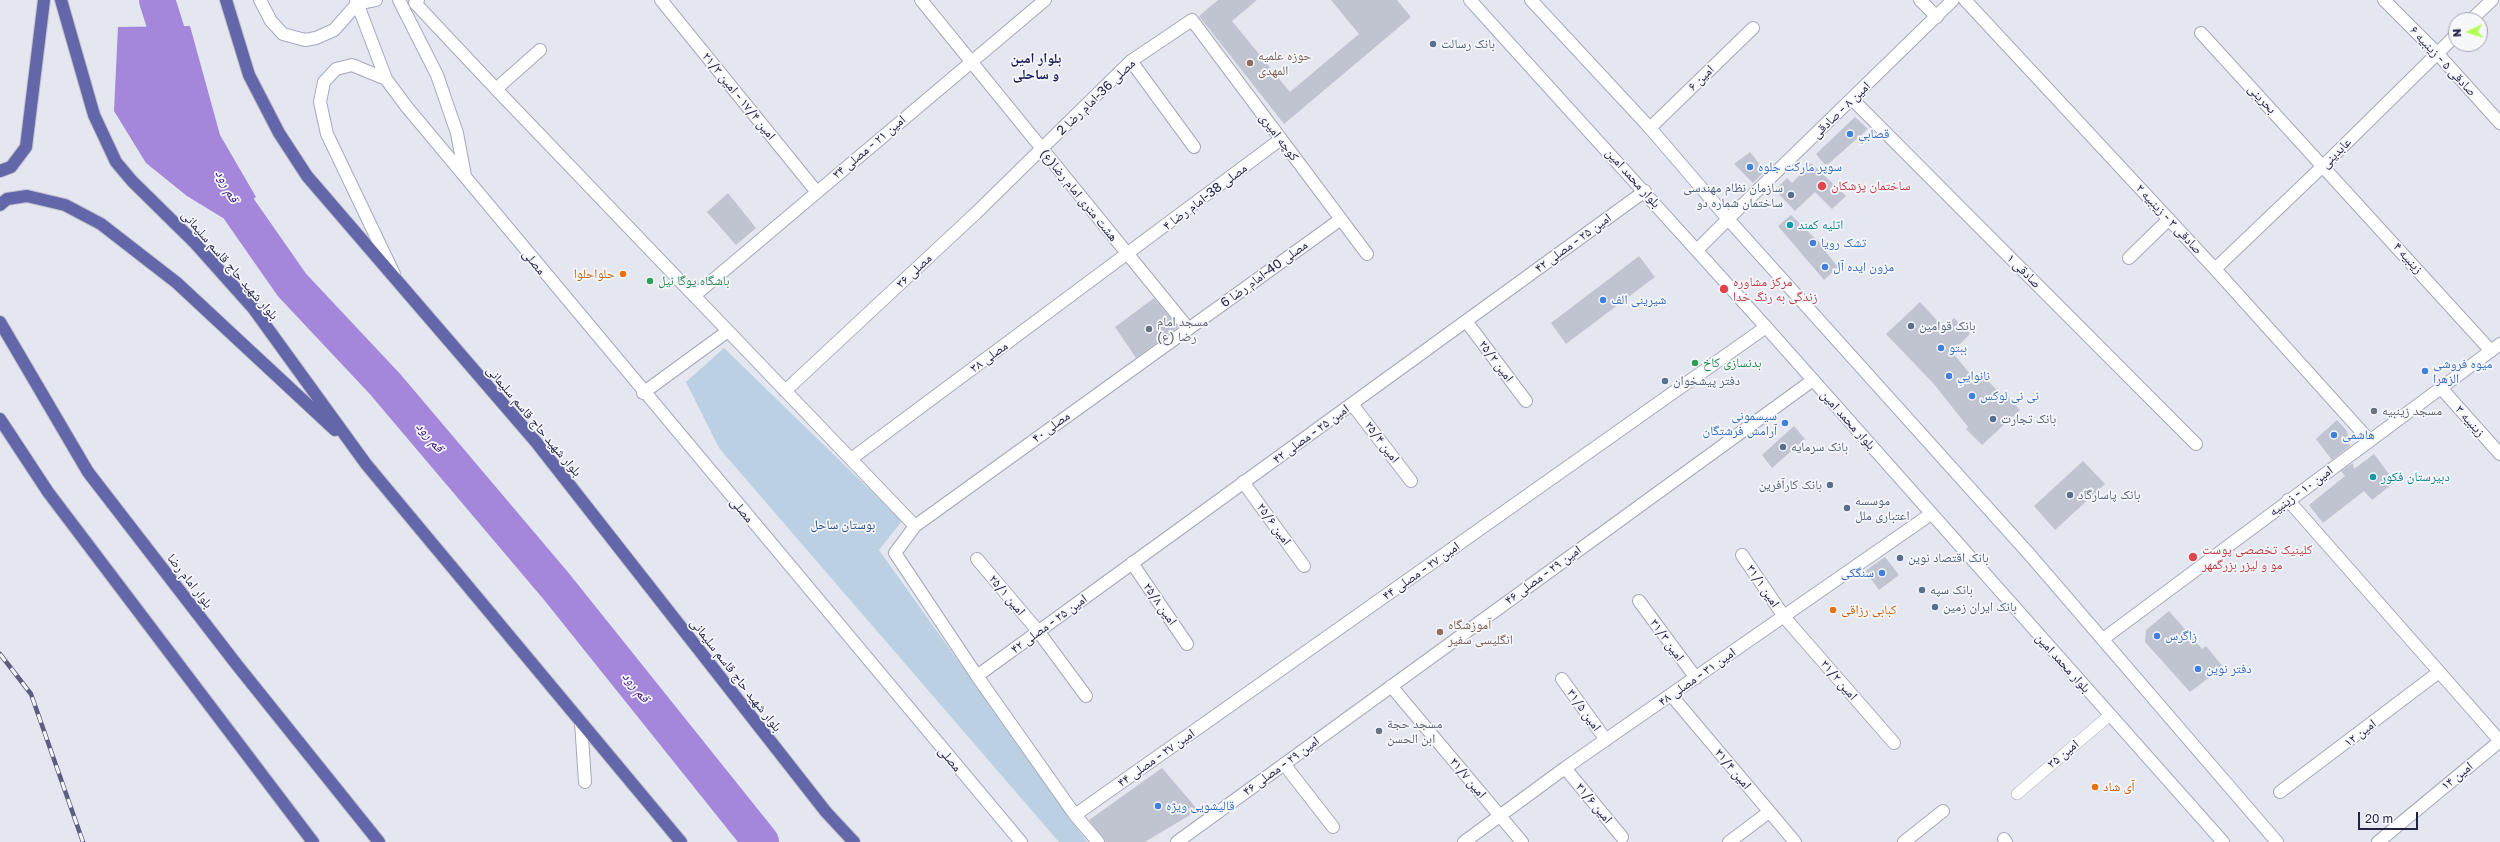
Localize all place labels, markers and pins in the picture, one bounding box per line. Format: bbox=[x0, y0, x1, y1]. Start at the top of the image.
place label: بانک رسالت bbox=[1441, 36, 1495, 52]
marker: بانک رسالت bbox=[1428, 39, 1438, 49]
place label: حوزه علمیه المهدی bbox=[1258, 48, 1312, 79]
marker: حوزه علمیه المهدی bbox=[1245, 58, 1255, 68]
place label: قصابیِ bbox=[1858, 126, 1889, 142]
marker: قصابیِ bbox=[1845, 129, 1855, 139]
place label: سوپر مارکت جلوه bbox=[1758, 159, 1842, 175]
marker: سوپر مارکت جلوه bbox=[1745, 162, 1755, 172]
place label: ساختمان پزشکان bbox=[1831, 178, 1910, 194]
place label: سازمان نظام مهندسی ساختمان شماره دو bbox=[1683, 180, 1783, 211]
marker: ساختمان پزشکان bbox=[1816, 180, 1828, 192]
marker: سازمان نظام مهندسی ساختمان شماره دو bbox=[1786, 190, 1796, 200]
place label: اتلیه کمند bbox=[1798, 217, 1843, 233]
marker: اتلیه کمند bbox=[1785, 220, 1795, 230]
place label: تشک رویا bbox=[1821, 235, 1866, 251]
marker: تشک رویا bbox=[1808, 238, 1818, 248]
place label: مزون ایده آل bbox=[1833, 259, 1894, 275]
marker: مزون ایده آل bbox=[1820, 262, 1830, 272]
place label: حلواحلوا bbox=[574, 266, 615, 282]
marker: حلواحلوا bbox=[618, 269, 628, 279]
place label: باشگاه یوگا نیل bbox=[658, 273, 730, 289]
place label: مرکز مشاوره زندگی به رنگ خدا bbox=[1733, 274, 1817, 305]
marker: باشگاه یوگا نیل bbox=[645, 276, 655, 286]
marker: مرکز مشاوره زندگی به رنگ خدا bbox=[1718, 283, 1730, 295]
place label: شیرینی الف bbox=[1611, 292, 1666, 308]
marker: شیرینی الف bbox=[1598, 295, 1608, 305]
place label: مسجد امام رضا (ع) bbox=[1157, 314, 1208, 345]
place label: بانک قوامین bbox=[1919, 318, 1976, 334]
marker: بانک قوامین bbox=[1906, 321, 1916, 331]
marker: مسجد امام رضا (ع) bbox=[1144, 324, 1154, 334]
place label: ببتو bbox=[1949, 340, 1967, 356]
marker: ببتو bbox=[1936, 343, 1946, 353]
place label: بدنسازی کاخ bbox=[1703, 355, 1761, 371]
place label: میوه فروشی الزهرا bbox=[2433, 356, 2493, 387]
marker: بدنسازی کاخ bbox=[1690, 358, 1700, 368]
marker: میوه فروشی الزهرا bbox=[2420, 366, 2430, 376]
place label: نانواییِ bbox=[1957, 368, 1990, 384]
marker: نانواییِ bbox=[1944, 371, 1954, 381]
place label: دفتر پیشخوان bbox=[1673, 373, 1740, 389]
marker: دفتر پیشخوان bbox=[1660, 376, 1670, 386]
place label: نی نی لوکس bbox=[1980, 388, 2039, 404]
marker: نی نی لوکس bbox=[1967, 391, 1977, 401]
place label: مسجد زینبیه bbox=[2382, 403, 2442, 419]
marker: مسجد زینبیه bbox=[2369, 406, 2379, 416]
place label: سیسمونی آرامش فرشتگان bbox=[1703, 408, 1777, 439]
place label: بانک تجارت bbox=[2001, 411, 2056, 427]
marker: بانک تجارت bbox=[1988, 414, 1998, 424]
marker: سیسمونی آرامش فرشتگان bbox=[1780, 418, 1790, 428]
place label: هاشمی bbox=[2342, 427, 2375, 443]
marker: هاشمی bbox=[2329, 430, 2339, 440]
place label: بانک سرمایه bbox=[1791, 439, 1848, 455]
marker: بانک سرمایه bbox=[1778, 442, 1788, 452]
place label: دبیرستان فکور bbox=[2381, 469, 2450, 485]
marker: دبیرستان فکور bbox=[2368, 472, 2378, 482]
place label: بانک کارآفرین bbox=[1759, 477, 1822, 493]
marker: بانک کارآفرین bbox=[1825, 480, 1835, 490]
place label: بانک پاسارگاد bbox=[2078, 487, 2140, 503]
marker: بانک پاسارگاد bbox=[2065, 490, 2075, 500]
place label: موسسه اعتباری ملل bbox=[1855, 493, 1910, 524]
marker: موسسه اعتباری ملل bbox=[1842, 503, 1852, 513]
place label: کلینیک تخصصی پوست مو و لیزر بزرگمهر bbox=[2202, 542, 2312, 573]
place label: بانک اقتصاد نوین bbox=[1908, 550, 1989, 566]
marker: کلینیک تخصصی پوست مو و لیزر بزرگمهر bbox=[2187, 551, 2199, 563]
marker: بانک اقتصاد نوین bbox=[1895, 553, 1905, 563]
place label: سنگکی bbox=[1841, 565, 1874, 581]
marker: سنگکی bbox=[1877, 568, 1887, 578]
place label: بانک سپه bbox=[1930, 582, 1973, 598]
marker: بانک سپه bbox=[1917, 585, 1927, 595]
place label: بانک ایران زمین bbox=[1943, 599, 2017, 615]
place label: کبابی رزاقی bbox=[1841, 602, 1897, 618]
marker: بانک ایران زمین bbox=[1930, 602, 1940, 612]
marker: کبابی رزاقی bbox=[1828, 605, 1838, 615]
place label: آموزشگاه انگلیسی سفیر bbox=[1448, 617, 1513, 648]
marker: آموزشگاه انگلیسی سفیر bbox=[1435, 627, 1445, 637]
place label: زاگرس bbox=[2165, 628, 2197, 644]
marker: زاگرس bbox=[2152, 631, 2162, 641]
place label: دفتر نوین bbox=[2206, 661, 2252, 677]
marker: دفتر نوین bbox=[2193, 664, 2203, 674]
place label: مسجد حجة ابن الحسن bbox=[1387, 716, 1442, 747]
marker: مسجد حجة ابن الحسن bbox=[1374, 726, 1384, 736]
place label: آی شاد bbox=[2103, 779, 2135, 795]
marker: آی شاد bbox=[2090, 782, 2100, 792]
place label: قالیشویی ویژه bbox=[1166, 798, 1235, 814]
marker: قالیشویی ویژه bbox=[1153, 801, 1163, 811]

